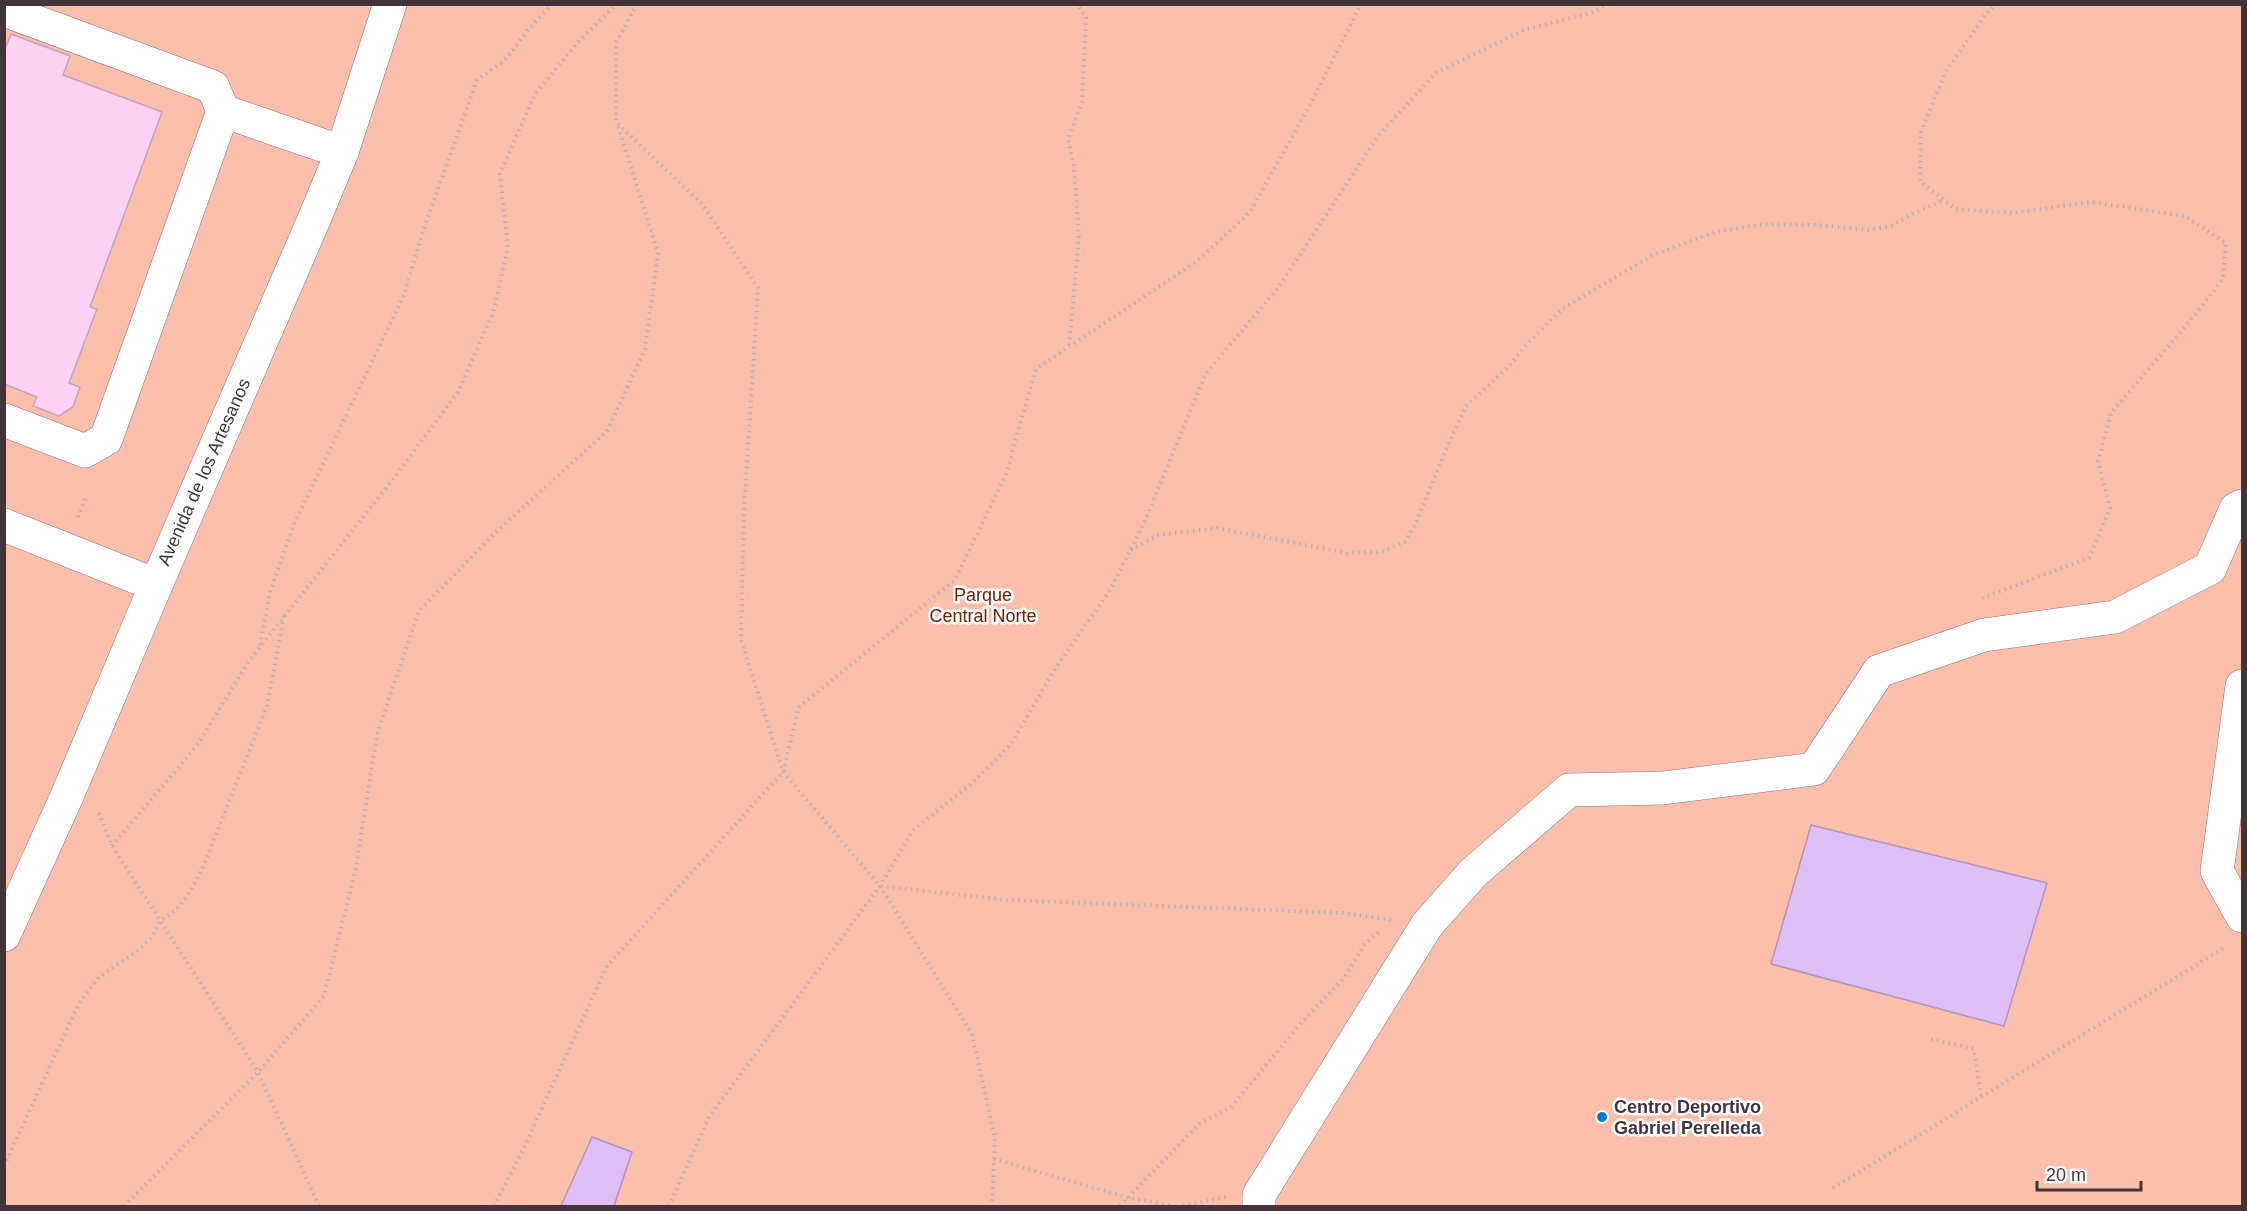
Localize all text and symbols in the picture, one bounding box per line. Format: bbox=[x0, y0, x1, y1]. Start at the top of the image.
street label: Avenida de los Artesanos bbox=[154, 375, 254, 569]
park label: Parque Central Norte bbox=[929, 585, 1037, 626]
place label: Centro Deportivo Gabriel Perelleda bbox=[1614, 1097, 1762, 1138]
marker: Centro Deportivo Gabriel Perelleda bbox=[1595, 1110, 1609, 1124]
scale bar bbox=[2037, 1154, 2140, 1192]
text: 20 m bbox=[2046, 1165, 2086, 1185]

